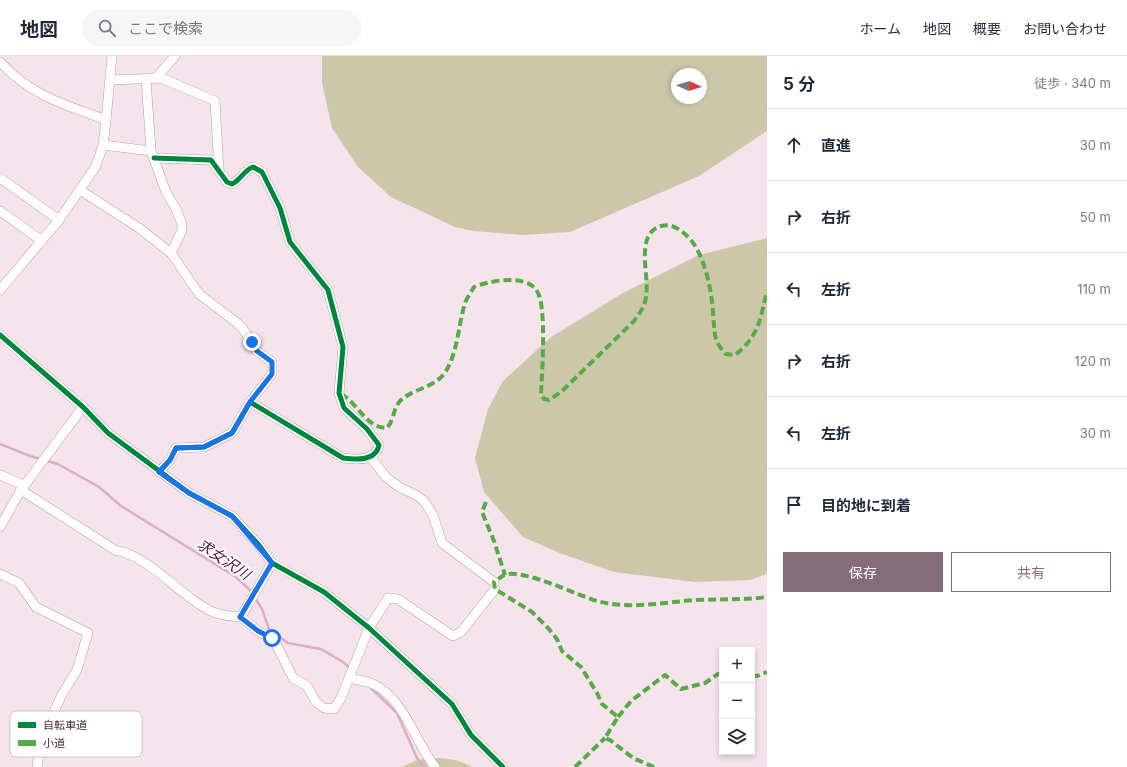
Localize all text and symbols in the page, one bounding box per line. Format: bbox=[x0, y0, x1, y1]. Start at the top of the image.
search box bbox=[82, 10, 362, 46]
icon: search bbox=[96, 17, 118, 39]
text: 地図 bbox=[20, 18, 58, 41]
text: ここで検索 bbox=[128, 19, 203, 38]
text: ホーム bbox=[859, 20, 901, 37]
text: 地図 bbox=[923, 20, 951, 37]
text: 概要 bbox=[973, 20, 1001, 37]
text: お問い合わせ bbox=[1023, 20, 1107, 37]
north arrow bbox=[671, 68, 707, 104]
text: 5 分 bbox=[783, 74, 815, 94]
text: 徒歩 · 340 m bbox=[1034, 75, 1111, 91]
icon: ahead bbox=[783, 134, 805, 156]
text: 直進 bbox=[821, 136, 851, 155]
text: 30 m bbox=[1080, 137, 1111, 153]
icon: right bbox=[783, 206, 805, 228]
text: 右折 bbox=[821, 208, 851, 227]
text: 50 m bbox=[1080, 209, 1111, 225]
icon: left bbox=[783, 278, 805, 300]
text: 左折 bbox=[821, 280, 851, 299]
text: 110 m bbox=[1077, 281, 1111, 297]
route end bbox=[243, 333, 261, 351]
icon: right bbox=[783, 350, 805, 372]
text: 右折 bbox=[821, 352, 851, 371]
text: 120 m bbox=[1075, 353, 1111, 369]
icon: left bbox=[783, 422, 805, 444]
text: 左折 bbox=[821, 424, 851, 443]
text: 30 m bbox=[1080, 425, 1111, 441]
icon: arrive bbox=[783, 494, 805, 516]
text: 目的地に到着 bbox=[821, 496, 911, 515]
water label: 求女沢川 bbox=[194, 534, 256, 585]
button: 保存 bbox=[783, 552, 943, 592]
button: 共有 bbox=[951, 552, 1111, 592]
route start bbox=[263, 629, 281, 647]
map controls bbox=[719, 647, 755, 755]
button: + bbox=[719, 647, 755, 683]
button: − bbox=[719, 683, 755, 719]
legend bbox=[10, 711, 142, 757]
text: 自転車道 bbox=[43, 718, 87, 732]
button: layers bbox=[719, 719, 755, 755]
text: 小道 bbox=[43, 736, 65, 750]

